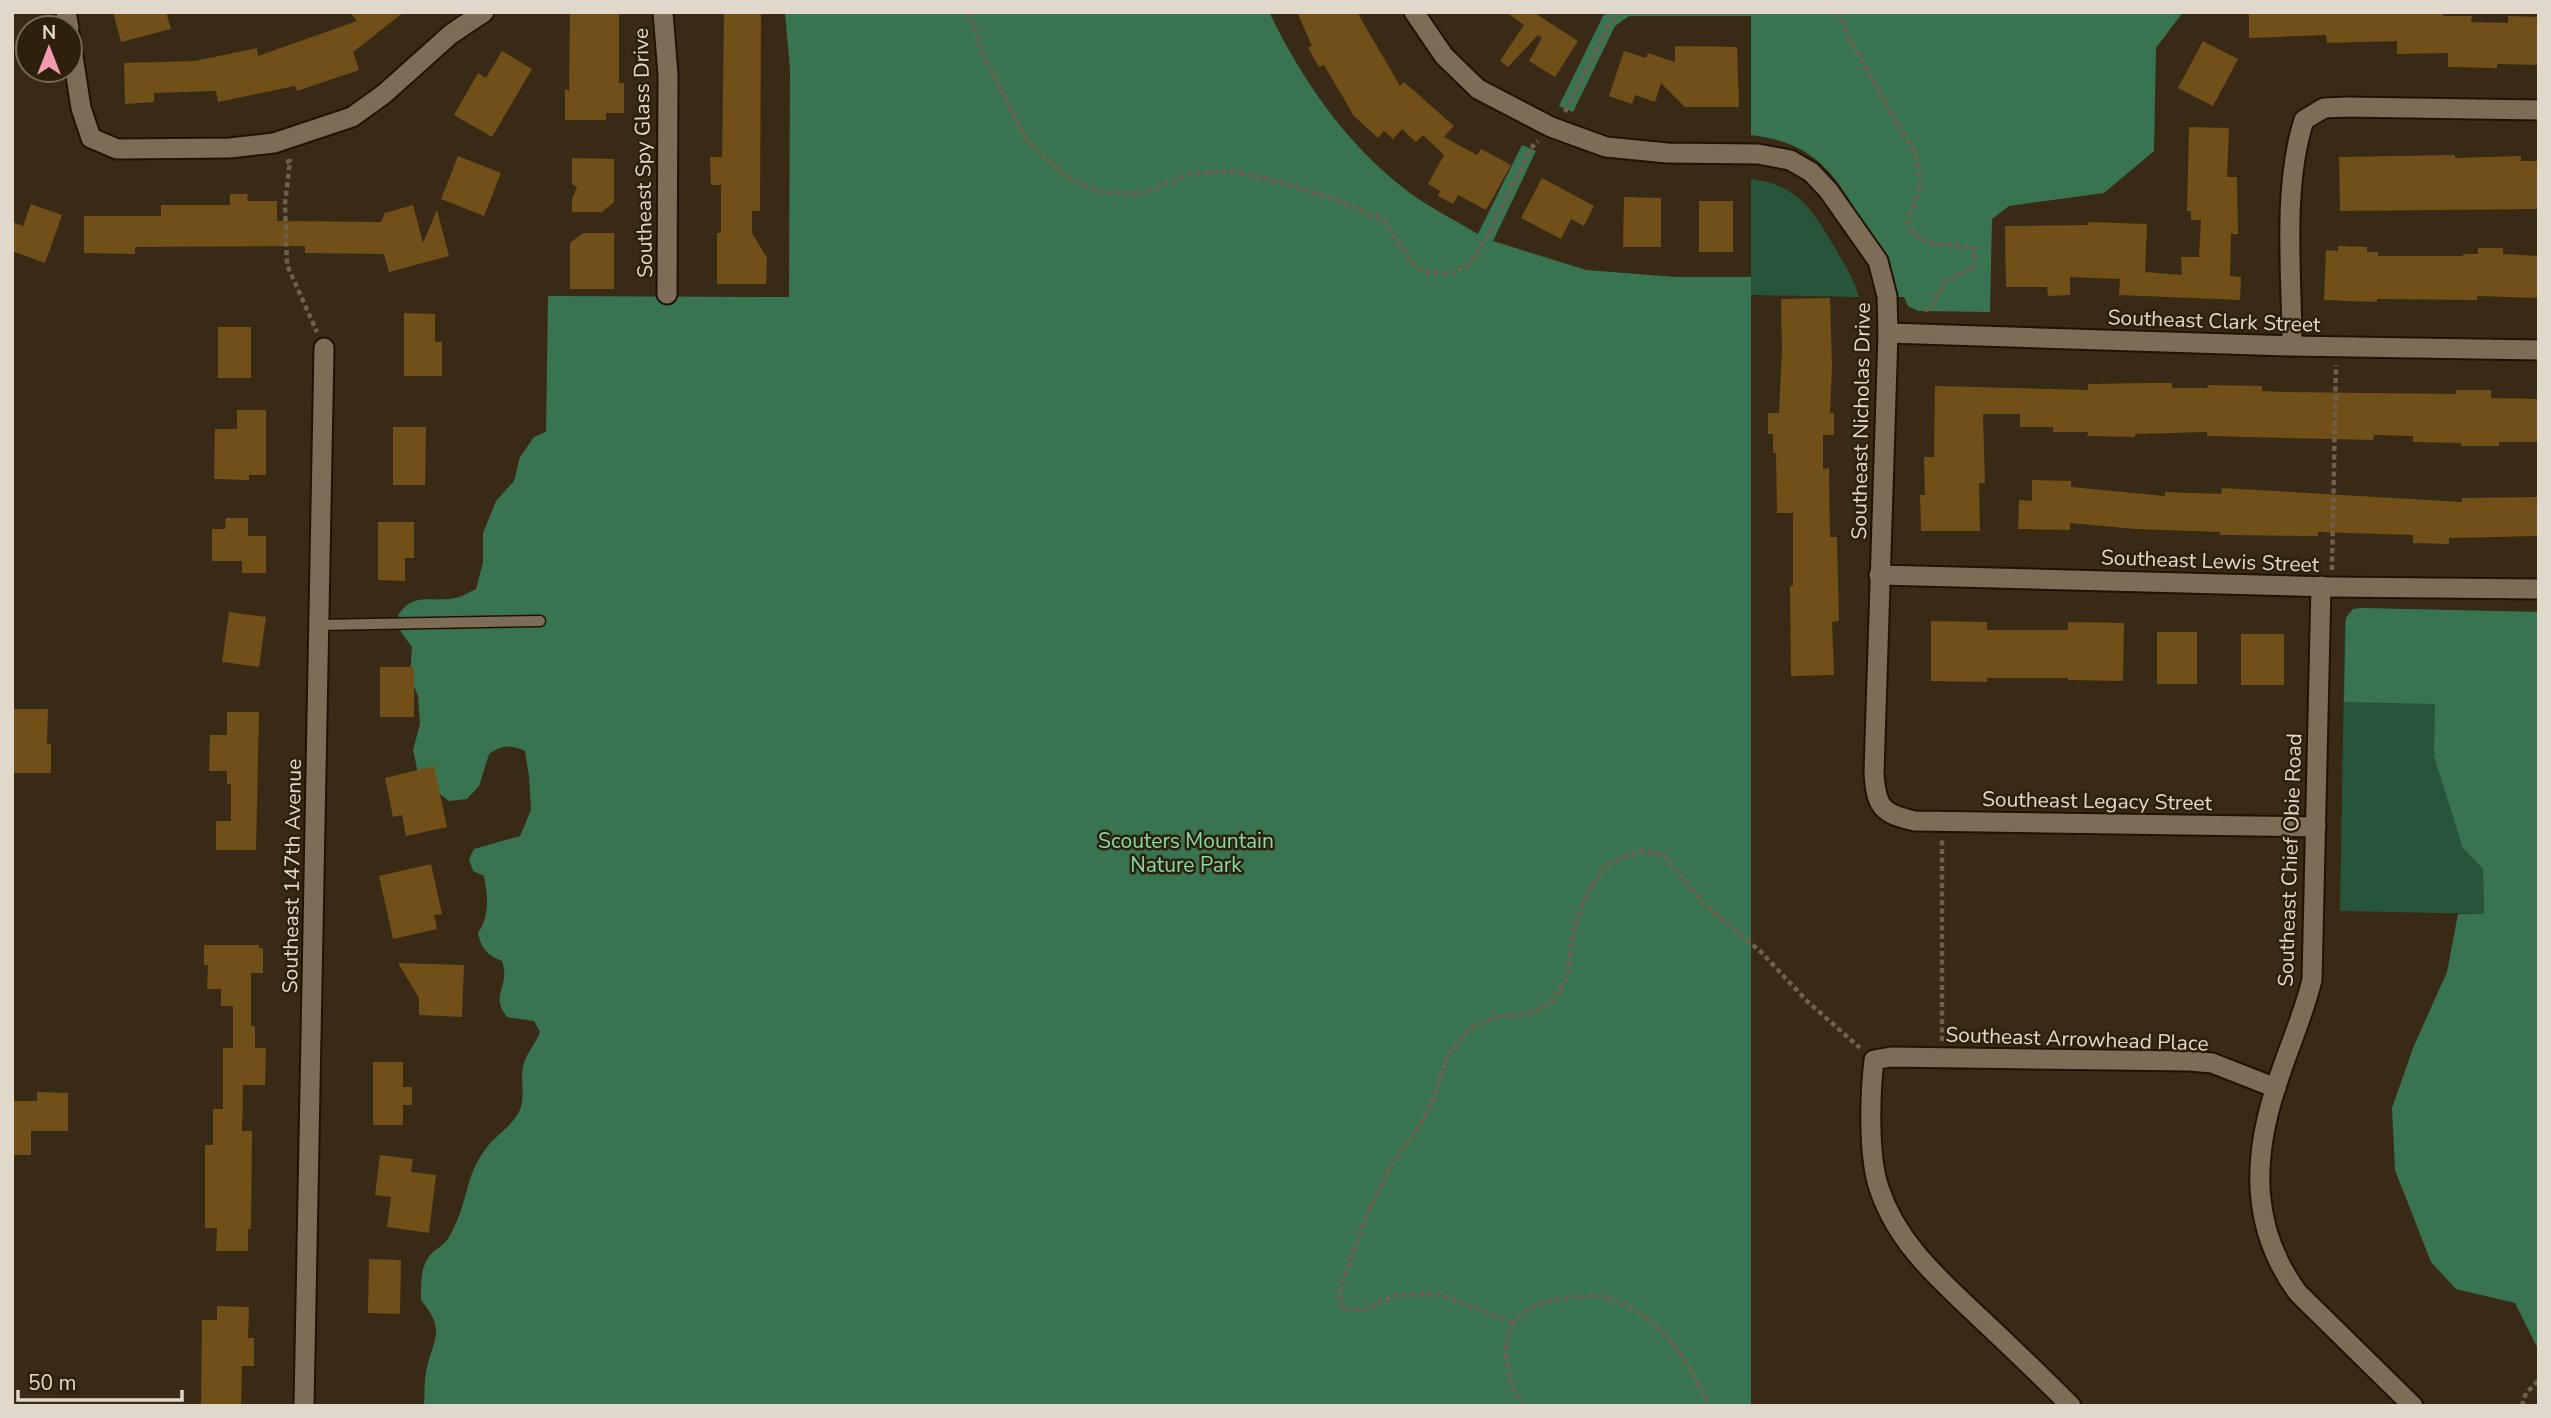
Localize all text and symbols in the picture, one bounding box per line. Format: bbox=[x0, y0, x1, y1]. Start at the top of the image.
north arrow bbox=[14, 14, 84, 84]
text: N bbox=[42, 20, 56, 46]
street label: Southeast Spy Glass Drive bbox=[627, 28, 659, 278]
street label: Southeast Nicholas Drive bbox=[1845, 302, 1877, 540]
street label: Southeast Clark Street bbox=[2107, 303, 2322, 339]
street label: Southeast Lewis Street bbox=[2100, 543, 2320, 579]
street label: Southeast Chief Obie Road bbox=[2272, 733, 2308, 987]
street label: Southeast 147th Avenue bbox=[276, 758, 308, 994]
street label: Southeast Legacy Street bbox=[1982, 785, 2213, 817]
park label: Scouters Mountain Nature Park bbox=[1098, 827, 1274, 879]
street label: Southeast Arrowhead Place bbox=[1945, 1020, 2209, 1058]
scale bar bbox=[18, 1358, 182, 1402]
text: 50 m bbox=[28, 1369, 77, 1397]

